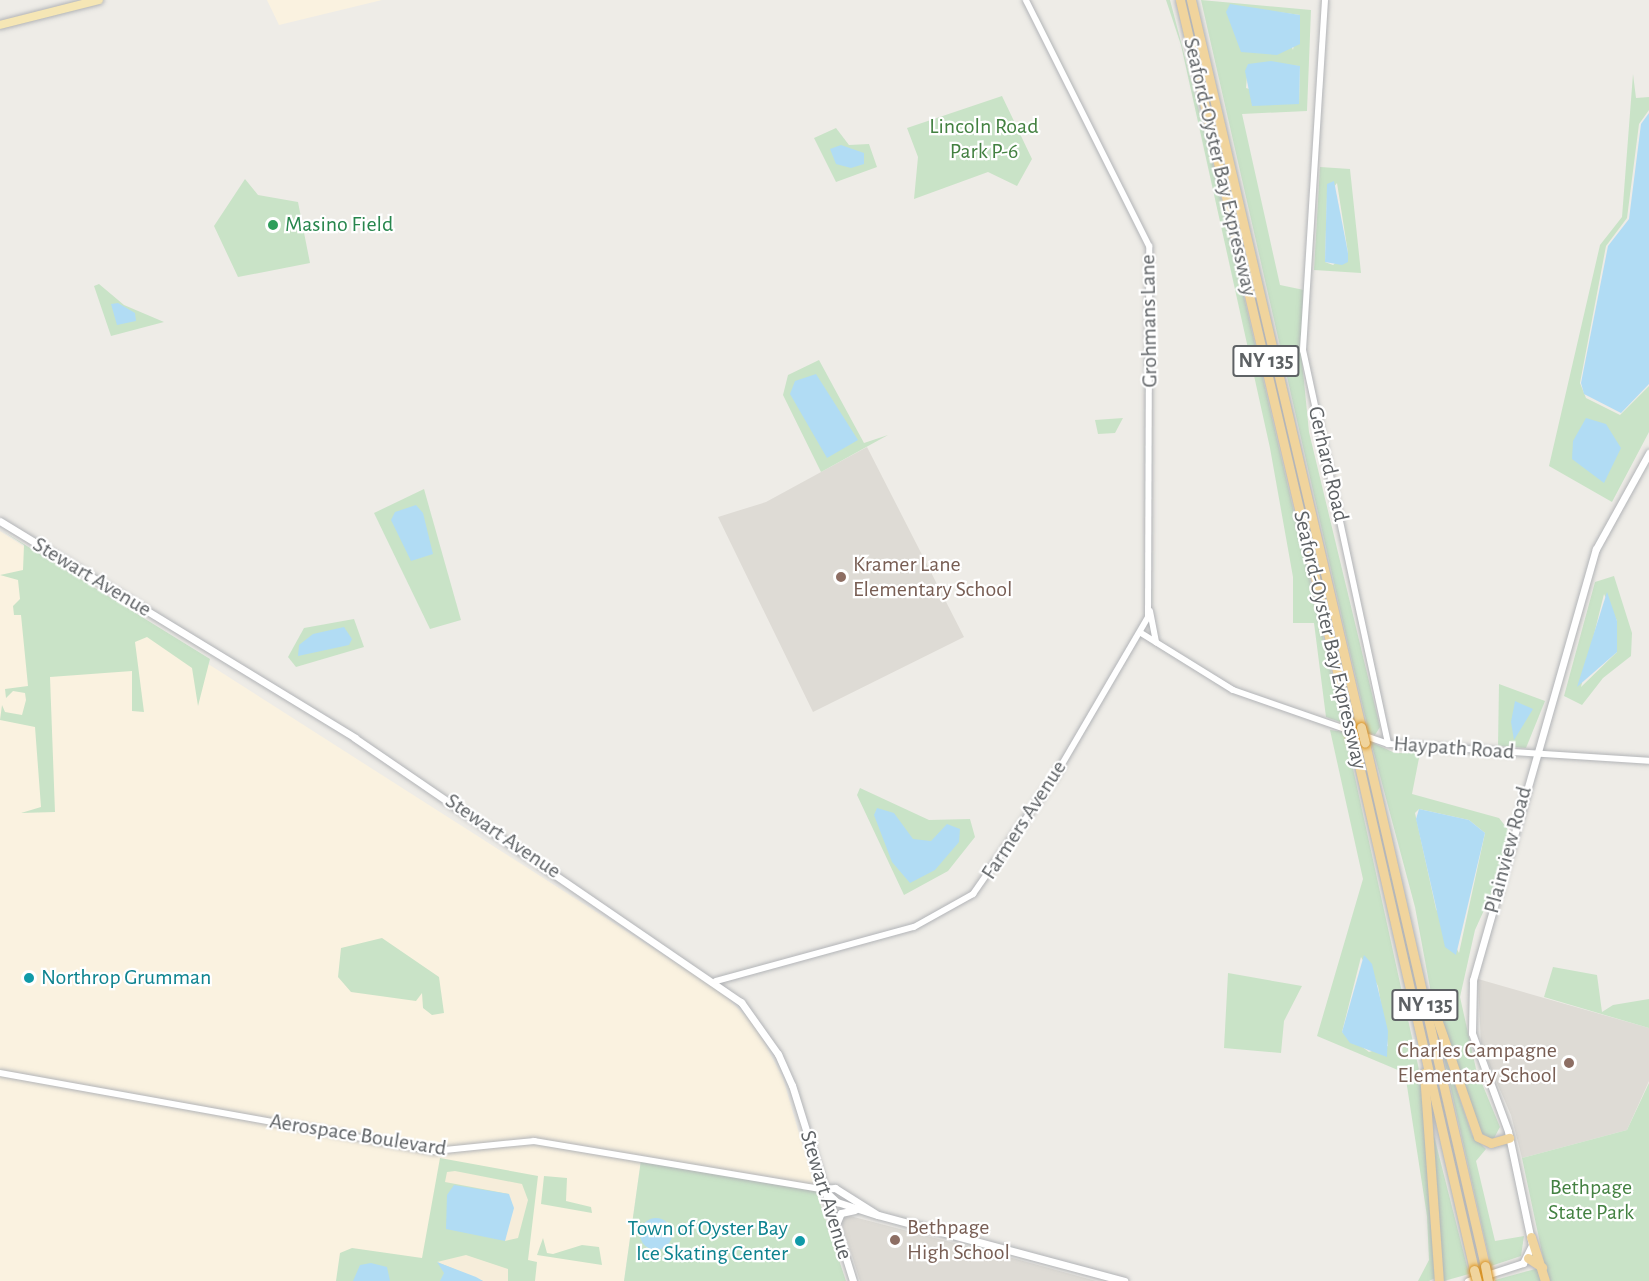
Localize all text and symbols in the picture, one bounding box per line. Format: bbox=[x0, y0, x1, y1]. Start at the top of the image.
street label: Seaford-Oyster Bay Expressway bbox=[1177, 35, 1263, 299]
park label: Lincoln Road Park P-6 bbox=[929, 113, 1039, 164]
place label: Masino Field bbox=[285, 212, 393, 238]
marker: Masino Field bbox=[266, 218, 280, 232]
street label: Grohmans Lane bbox=[1135, 254, 1163, 388]
road number: NY 135 bbox=[1232, 343, 1300, 379]
street label: Gerhard Road bbox=[1302, 404, 1354, 524]
street label: Seaford-Oyster Bay Expressway bbox=[1287, 508, 1373, 772]
street label: Stewart Avenue bbox=[28, 531, 156, 623]
place label: Kramer Lane Elementary School bbox=[853, 551, 1012, 602]
marker: Kramer Lane Elementary School bbox=[834, 570, 848, 584]
street label: Haypath Road bbox=[1393, 731, 1515, 765]
street label: Farmers Avenue bbox=[976, 755, 1072, 885]
street label: Plainview Road bbox=[1478, 784, 1538, 916]
street label: Stewart Avenue bbox=[440, 788, 566, 884]
place label: Northrop Grumman bbox=[41, 965, 211, 991]
marker: Northrop Grumman bbox=[22, 971, 36, 985]
road number: NY 135 bbox=[1390, 987, 1460, 1023]
place label: Charles Campagne Elementary School bbox=[1397, 1037, 1557, 1088]
marker: Charles Campagne Elementary School bbox=[1562, 1056, 1576, 1070]
street label: Aerospace Boulevard bbox=[268, 1108, 448, 1162]
street label: Stewart Avenue bbox=[794, 1127, 858, 1263]
park label: Bethpage State Park bbox=[1548, 1174, 1634, 1226]
place label: Bethpage High School bbox=[907, 1214, 1010, 1266]
place label: Town of Oyster Bay Ice Skating Center bbox=[628, 1215, 788, 1266]
marker: Bethpage High School bbox=[888, 1233, 902, 1247]
marker: Town of Oyster Bay Ice Skating Center bbox=[793, 1234, 807, 1248]

